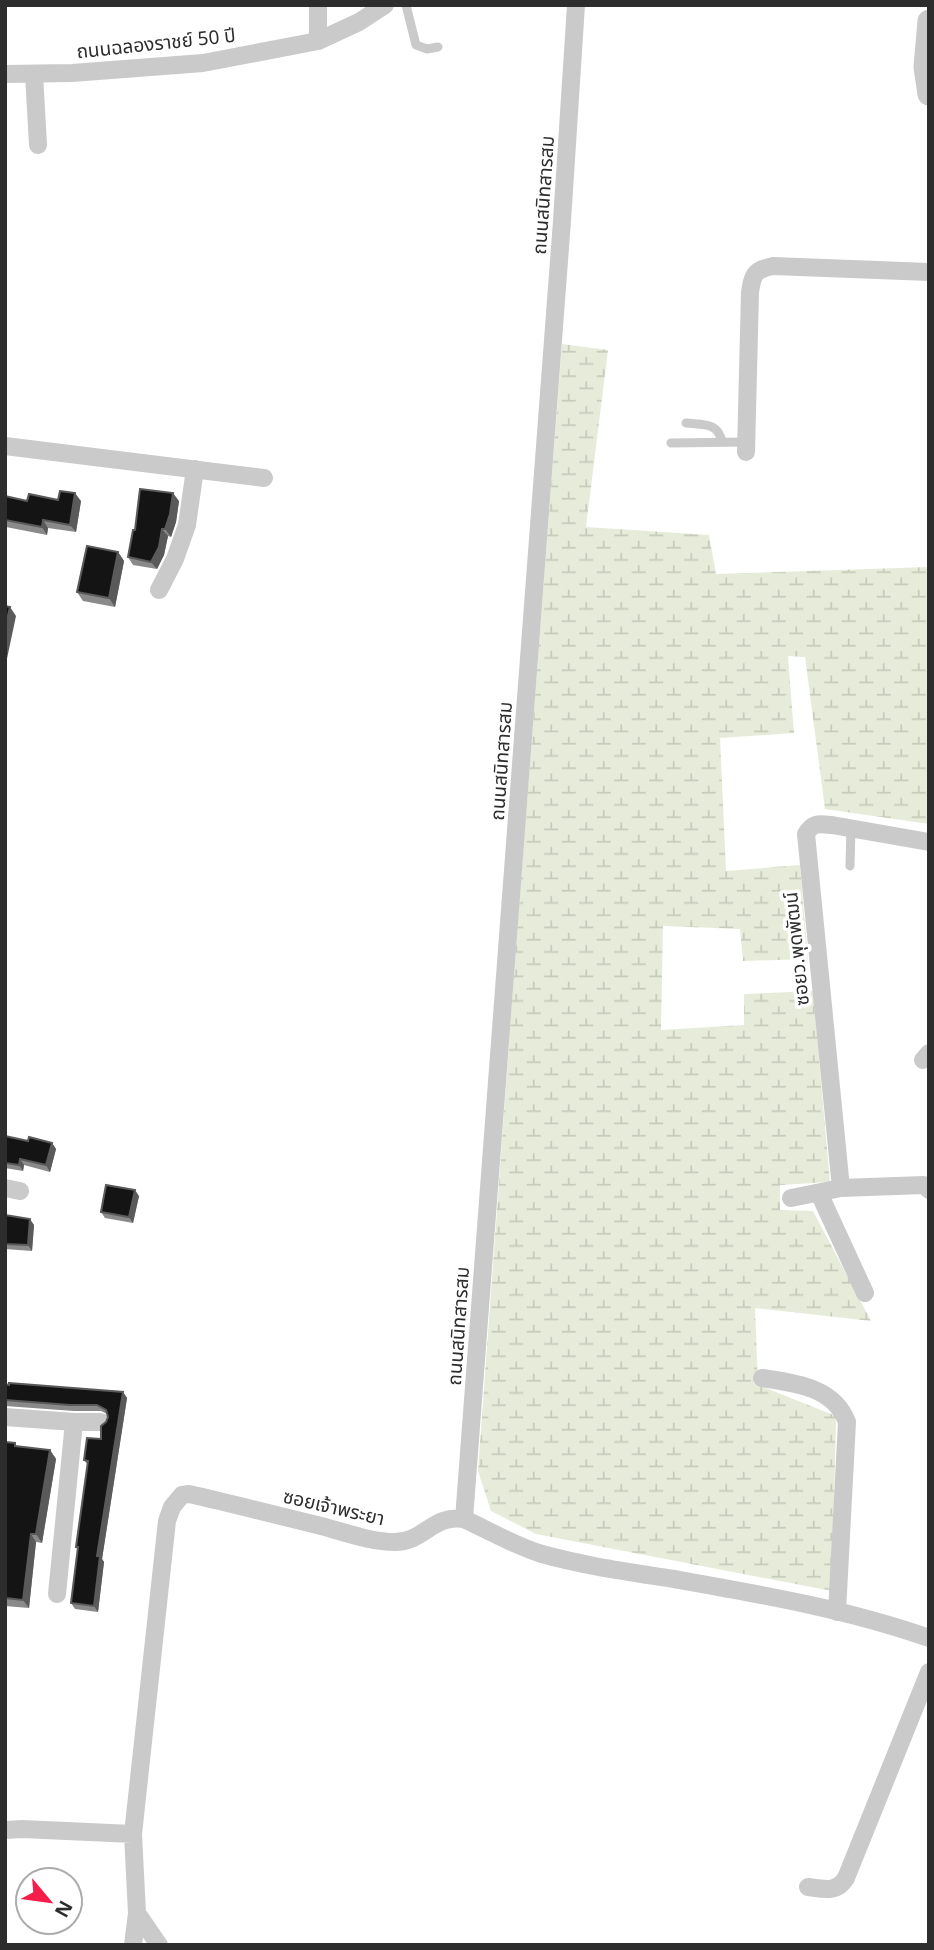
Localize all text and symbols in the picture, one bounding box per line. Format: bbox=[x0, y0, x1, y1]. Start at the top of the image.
street label: ถนนฉลองราชย์ 50 ปี bbox=[75, 22, 237, 64]
street label: ถนนสนิทสารสม bbox=[526, 135, 560, 255]
street label: ถนนสนิทสารสม bbox=[484, 701, 518, 821]
street label: ซอยว.พุดพัฒน์ bbox=[777, 891, 815, 1007]
street label: ถนนสนิทสารสม bbox=[441, 1266, 475, 1386]
street label: ซอยเจ้าพระยา bbox=[281, 1483, 387, 1531]
north arrow bbox=[14, 1866, 84, 1936]
text: N bbox=[49, 1896, 79, 1922]

